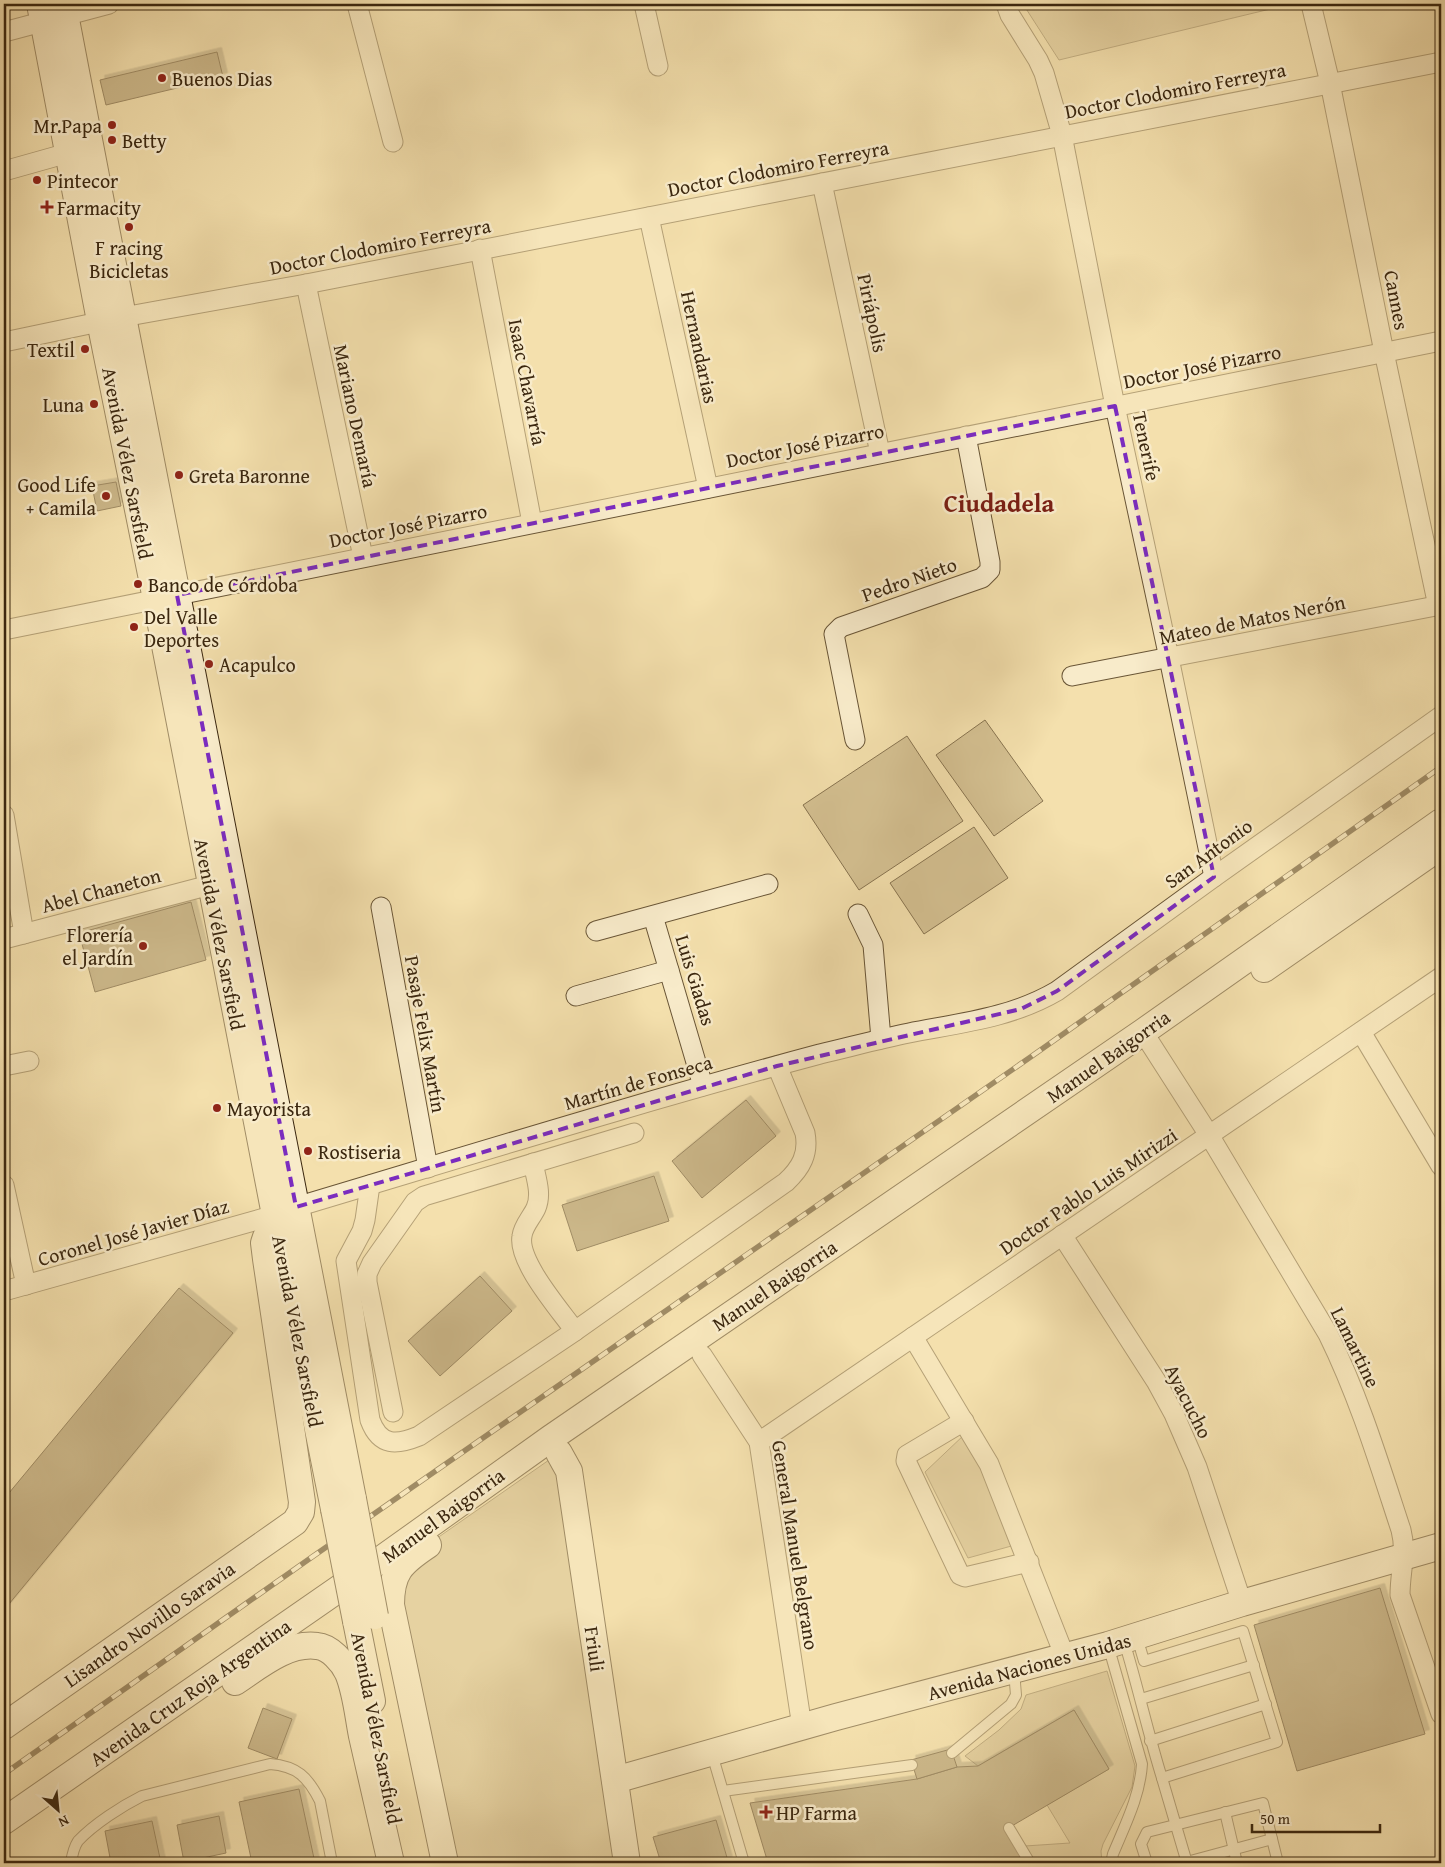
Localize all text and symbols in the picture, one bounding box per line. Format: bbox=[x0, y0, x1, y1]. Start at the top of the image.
street label: Doctor Clodomiro Ferreyra bbox=[1062, 54, 1289, 126]
place label: Buenos Dias bbox=[172, 64, 273, 93]
marker: Buenos Dias bbox=[156, 72, 168, 84]
place label: Mr.Papa bbox=[34, 111, 103, 140]
marker: Mr.Papa bbox=[106, 119, 118, 131]
place label: Betty bbox=[122, 126, 167, 155]
street label: Doctor Clodomiro Ferreyra bbox=[665, 132, 892, 204]
marker: Betty bbox=[106, 134, 118, 146]
place label: Pintecor bbox=[47, 166, 118, 195]
marker: Pintecor bbox=[31, 174, 43, 186]
place label: Farmacity bbox=[57, 193, 141, 222]
marker: Farmacity bbox=[41, 201, 53, 213]
street label: Doctor Clodomiro Ferreyra bbox=[267, 210, 494, 282]
marker: F racing Bicicletas bbox=[123, 221, 135, 233]
place label: F racing Bicicletas bbox=[89, 233, 169, 285]
street label: Cannes bbox=[1377, 268, 1417, 332]
street label: Piriápolis bbox=[851, 271, 895, 355]
street label: Hernandarias bbox=[674, 288, 726, 406]
street label: Isaac Chavarría bbox=[502, 316, 555, 448]
place label: Textil bbox=[27, 335, 75, 364]
street label: Doctor José Pizarro bbox=[1121, 336, 1283, 396]
street label: Mariano Demaría bbox=[327, 342, 385, 491]
marker: Textil bbox=[79, 343, 91, 355]
street label: Avenida Vélez Sarsfield bbox=[95, 364, 161, 562]
place label: Luna bbox=[43, 390, 85, 419]
marker: Luna bbox=[88, 398, 100, 410]
street label: Tenerife bbox=[1126, 409, 1168, 483]
street label: Doctor José Pizarro bbox=[724, 415, 886, 475]
place label: Greta Baronne bbox=[189, 461, 310, 490]
marker: Greta Baronne bbox=[173, 469, 185, 481]
place label: Good Life + Camila bbox=[18, 470, 97, 522]
district label: Ciudadela bbox=[944, 485, 1054, 521]
marker: Good Life + Camila bbox=[100, 490, 112, 502]
street label: Doctor José Pizarro bbox=[327, 495, 489, 555]
street label: Pedro Nieto bbox=[858, 549, 960, 609]
place label: Banco de Córdoba bbox=[148, 570, 298, 599]
marker: Banco de Córdoba bbox=[132, 578, 144, 590]
street label: Mateo de Matos Nerón bbox=[1156, 587, 1348, 651]
place label: Del Valle Deportes bbox=[144, 602, 219, 654]
marker: Del Valle Deportes bbox=[128, 621, 140, 633]
place label: Acapulco bbox=[219, 650, 296, 679]
marker: Acapulco bbox=[203, 658, 215, 670]
street label: San Antonio bbox=[1158, 811, 1258, 895]
street label: Avenida Vélez Sarsfield bbox=[187, 835, 253, 1033]
street label: Abel Chaneton bbox=[38, 860, 164, 920]
place label: Florería el Jardín bbox=[62, 920, 134, 972]
street label: Luis Giadas bbox=[668, 931, 724, 1029]
marker: Florería el Jardín bbox=[137, 940, 149, 952]
street label: Pasaje Felix Martín bbox=[398, 953, 454, 1115]
street label: Manuel Baigorria bbox=[1040, 1002, 1176, 1110]
street label: Martín de Fonseca bbox=[561, 1047, 716, 1117]
place label: Mayorista bbox=[227, 1094, 311, 1123]
marker: Mayorista bbox=[211, 1102, 223, 1114]
street label: Doctor Pablo Luis Mirizzi bbox=[993, 1120, 1183, 1262]
place label: Rostiseria bbox=[318, 1137, 402, 1166]
marker: Rostiseria bbox=[302, 1145, 314, 1157]
street label: Coronel José Javier Díaz bbox=[34, 1191, 232, 1273]
street label: Avenida Vélez Sarsfield bbox=[265, 1232, 331, 1430]
street label: Manuel Baigorria bbox=[706, 1232, 843, 1338]
street label: Lamartine bbox=[1324, 1302, 1388, 1392]
street label: Ayacucho bbox=[1158, 1359, 1220, 1443]
street label: General Manuel Belgrano bbox=[765, 1438, 827, 1652]
street label: Manuel Baigorria bbox=[376, 1460, 511, 1569]
street label: Lisandro Novillo Saravia bbox=[58, 1554, 241, 1694]
street label: Avenida Cruz Roja Argentina bbox=[83, 1611, 297, 1773]
street label: Friuli bbox=[577, 1624, 613, 1674]
street label: Avenida Naciones Unidas bbox=[924, 1625, 1134, 1707]
street label: Avenida Vélez Sarsfield bbox=[344, 1629, 410, 1827]
north arrow bbox=[32, 1784, 82, 1834]
place label: HP Farma bbox=[776, 1798, 857, 1827]
scale bar bbox=[1252, 1802, 1380, 1834]
marker: HP Farma bbox=[760, 1806, 772, 1818]
text: 50 m bbox=[1260, 1808, 1291, 1829]
text: N bbox=[55, 1811, 73, 1833]

